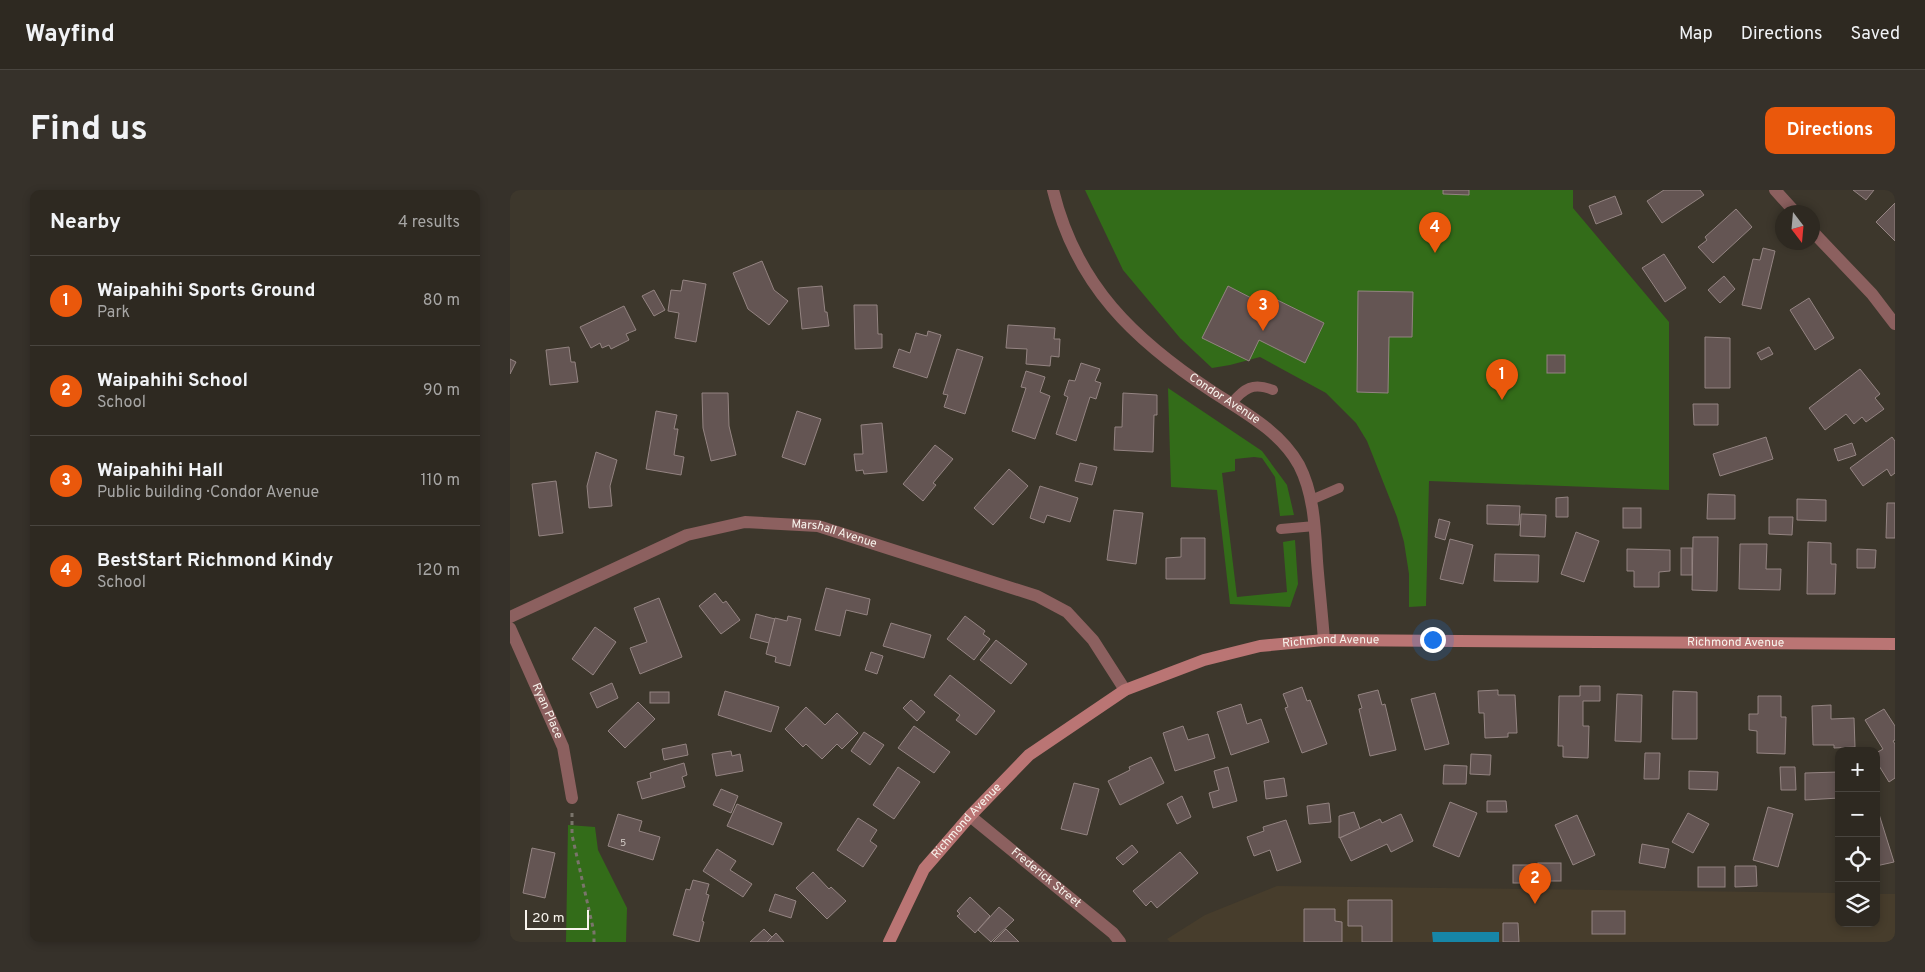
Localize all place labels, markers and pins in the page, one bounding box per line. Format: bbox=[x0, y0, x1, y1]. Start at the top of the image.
pin: 4 bbox=[1419, 212, 1451, 253]
pin: 3 bbox=[1247, 290, 1279, 331]
pin: 1 bbox=[1486, 359, 1518, 400]
pin: 2 bbox=[1519, 863, 1551, 904]

